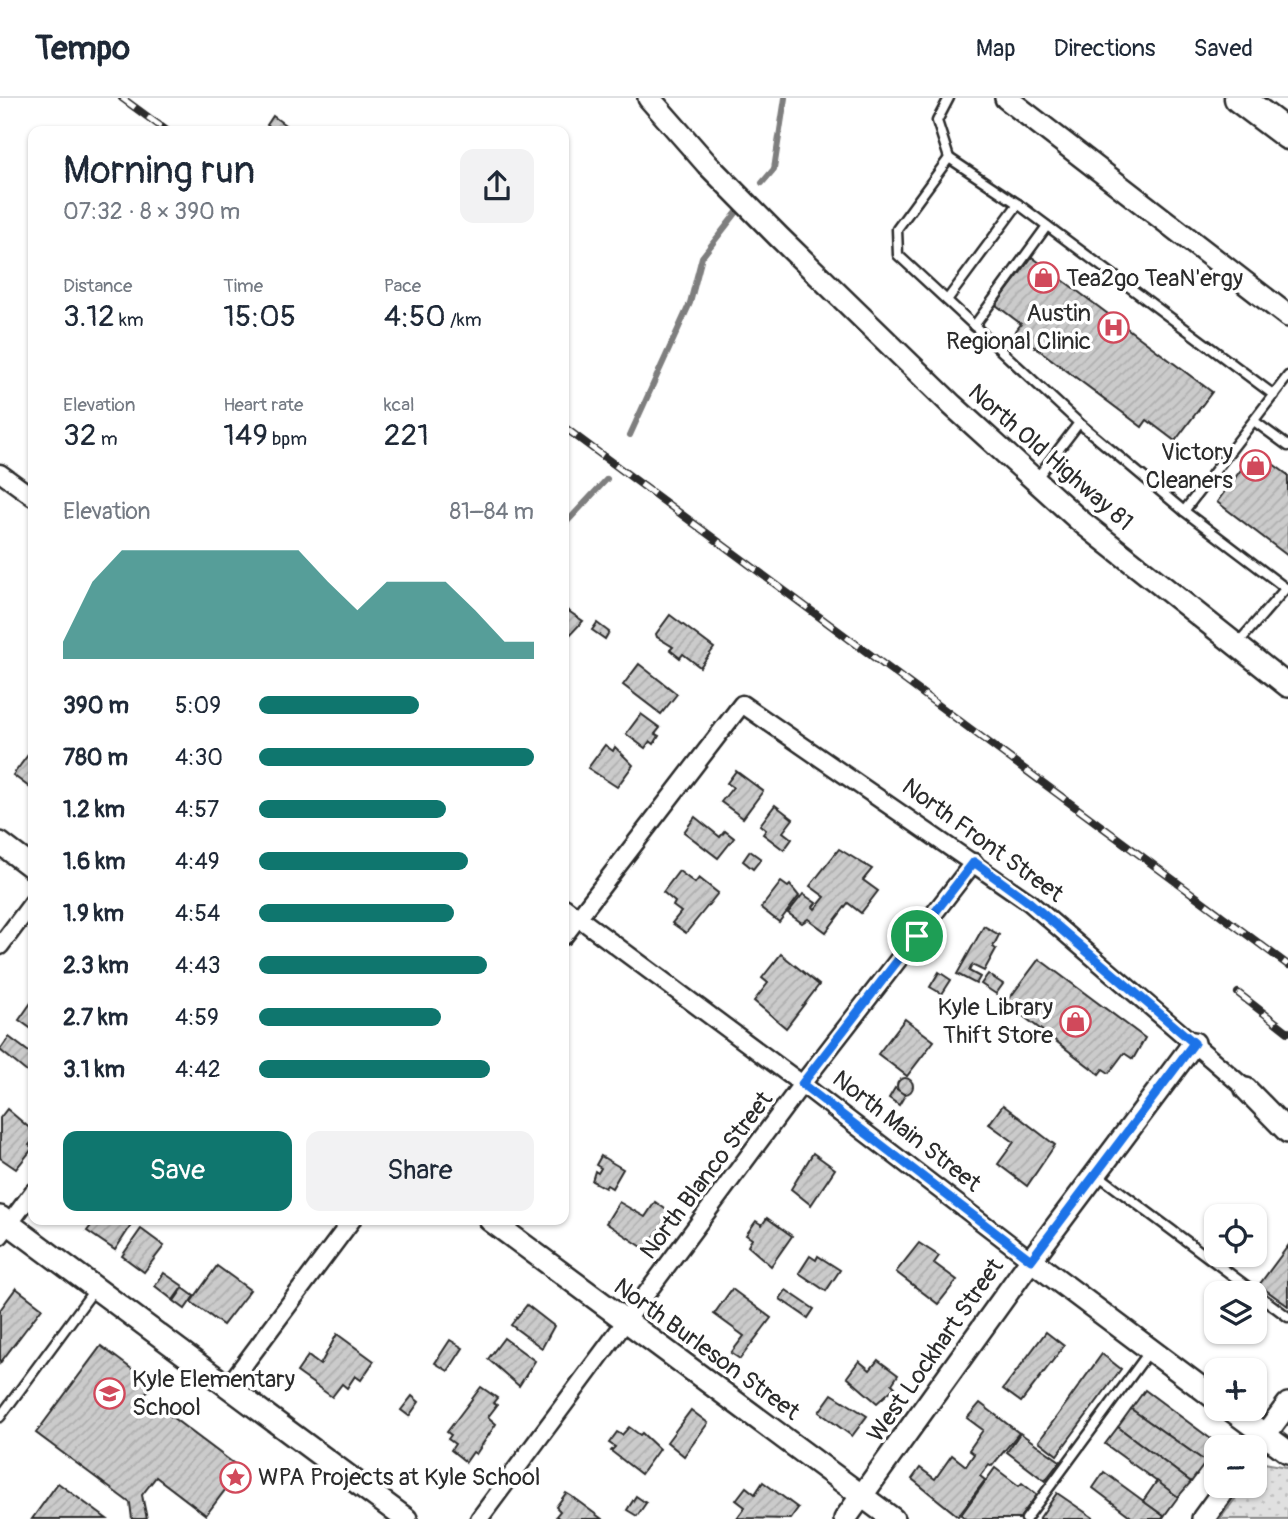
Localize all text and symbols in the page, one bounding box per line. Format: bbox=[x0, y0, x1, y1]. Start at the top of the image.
text: Tempo bbox=[35, 28, 130, 69]
text: Map bbox=[976, 34, 1016, 63]
text: Directions bbox=[1054, 34, 1155, 63]
text: Saved bbox=[1193, 34, 1253, 63]
text: Morning run bbox=[63, 147, 255, 195]
button: share bbox=[460, 149, 534, 223]
text: 07:32 · 8 × 390 m bbox=[63, 197, 240, 226]
shop icon: Tea2go TeaN'ergy bbox=[1026, 261, 1060, 295]
place label: Tea2go TeaN'ergy bbox=[1066, 264, 1243, 293]
text: Distance bbox=[63, 274, 132, 298]
text: Time bbox=[223, 274, 263, 298]
text: Pace bbox=[384, 274, 421, 298]
text: 3.12 bbox=[63, 298, 115, 335]
text: 15:05 bbox=[223, 298, 296, 335]
text: 4:50 bbox=[384, 298, 446, 335]
place label: Austin Regional Clinic bbox=[946, 299, 1091, 356]
text: km bbox=[115, 308, 144, 332]
text: /km bbox=[446, 308, 482, 332]
hospital icon: Austin Regional Clinic bbox=[1097, 310, 1131, 344]
street label: North Old Highway 81 bbox=[962, 378, 1139, 537]
text: Elevation bbox=[63, 393, 135, 417]
text: Heart rate bbox=[223, 393, 303, 417]
text: kcal bbox=[384, 393, 415, 417]
text: 32 bbox=[63, 417, 97, 454]
text: 149 bbox=[223, 417, 268, 454]
text: 221 bbox=[384, 417, 429, 454]
text: m bbox=[97, 427, 118, 451]
text: bpm bbox=[268, 427, 307, 451]
place label: Victory Cleaners bbox=[1145, 438, 1233, 495]
shop icon: Victory Cleaners bbox=[1239, 449, 1273, 483]
text: Elevation bbox=[63, 497, 151, 526]
text: 81–84 m bbox=[450, 497, 534, 526]
text: 390 m bbox=[63, 691, 129, 720]
text: 5:09 bbox=[175, 691, 221, 720]
text: 780 m bbox=[63, 743, 128, 772]
text: 4:30 bbox=[175, 743, 223, 772]
street label: North Front Street bbox=[896, 772, 1069, 909]
text: 1.2 km bbox=[63, 795, 125, 824]
text: 4:57 bbox=[175, 795, 219, 824]
text: 1.6 km bbox=[63, 847, 125, 876]
text: 4:49 bbox=[175, 847, 220, 876]
text: 1.9 km bbox=[63, 899, 124, 928]
text: 4:54 bbox=[175, 899, 220, 928]
pin bbox=[887, 906, 947, 966]
icon: arrive bbox=[898, 917, 936, 955]
text: 2.3 km bbox=[63, 951, 129, 980]
text: 4:43 bbox=[175, 951, 221, 980]
place label: Kyle Library Thift Store bbox=[937, 993, 1053, 1050]
text: 2.7 km bbox=[63, 1003, 128, 1032]
text: 4:59 bbox=[175, 1003, 219, 1032]
shop icon: Kyle Library Thift Store bbox=[1059, 1004, 1093, 1038]
text: 3.1 km bbox=[63, 1055, 125, 1084]
text: 4:42 bbox=[175, 1055, 221, 1084]
street label: North Main Street bbox=[827, 1065, 987, 1198]
street label: North Blanco Street bbox=[634, 1085, 779, 1265]
button: Save bbox=[63, 1131, 292, 1211]
button: Share bbox=[306, 1131, 534, 1211]
map controls bbox=[1204, 1204, 1267, 1498]
button: locate bbox=[1204, 1204, 1267, 1267]
street label: West Lockhart Street bbox=[861, 1253, 1010, 1448]
street label: North Burleson Street bbox=[608, 1272, 806, 1427]
button: layers bbox=[1204, 1281, 1267, 1344]
button: + bbox=[1204, 1358, 1267, 1421]
place label: Kyle Elementary School bbox=[132, 1365, 295, 1422]
school or university icon: Kyle Elementary School bbox=[92, 1376, 126, 1410]
button: − bbox=[1204, 1435, 1267, 1498]
place icon: WPA Projects at Kyle School bbox=[218, 1460, 252, 1494]
place label: WPA Projects at Kyle School bbox=[258, 1463, 541, 1492]

